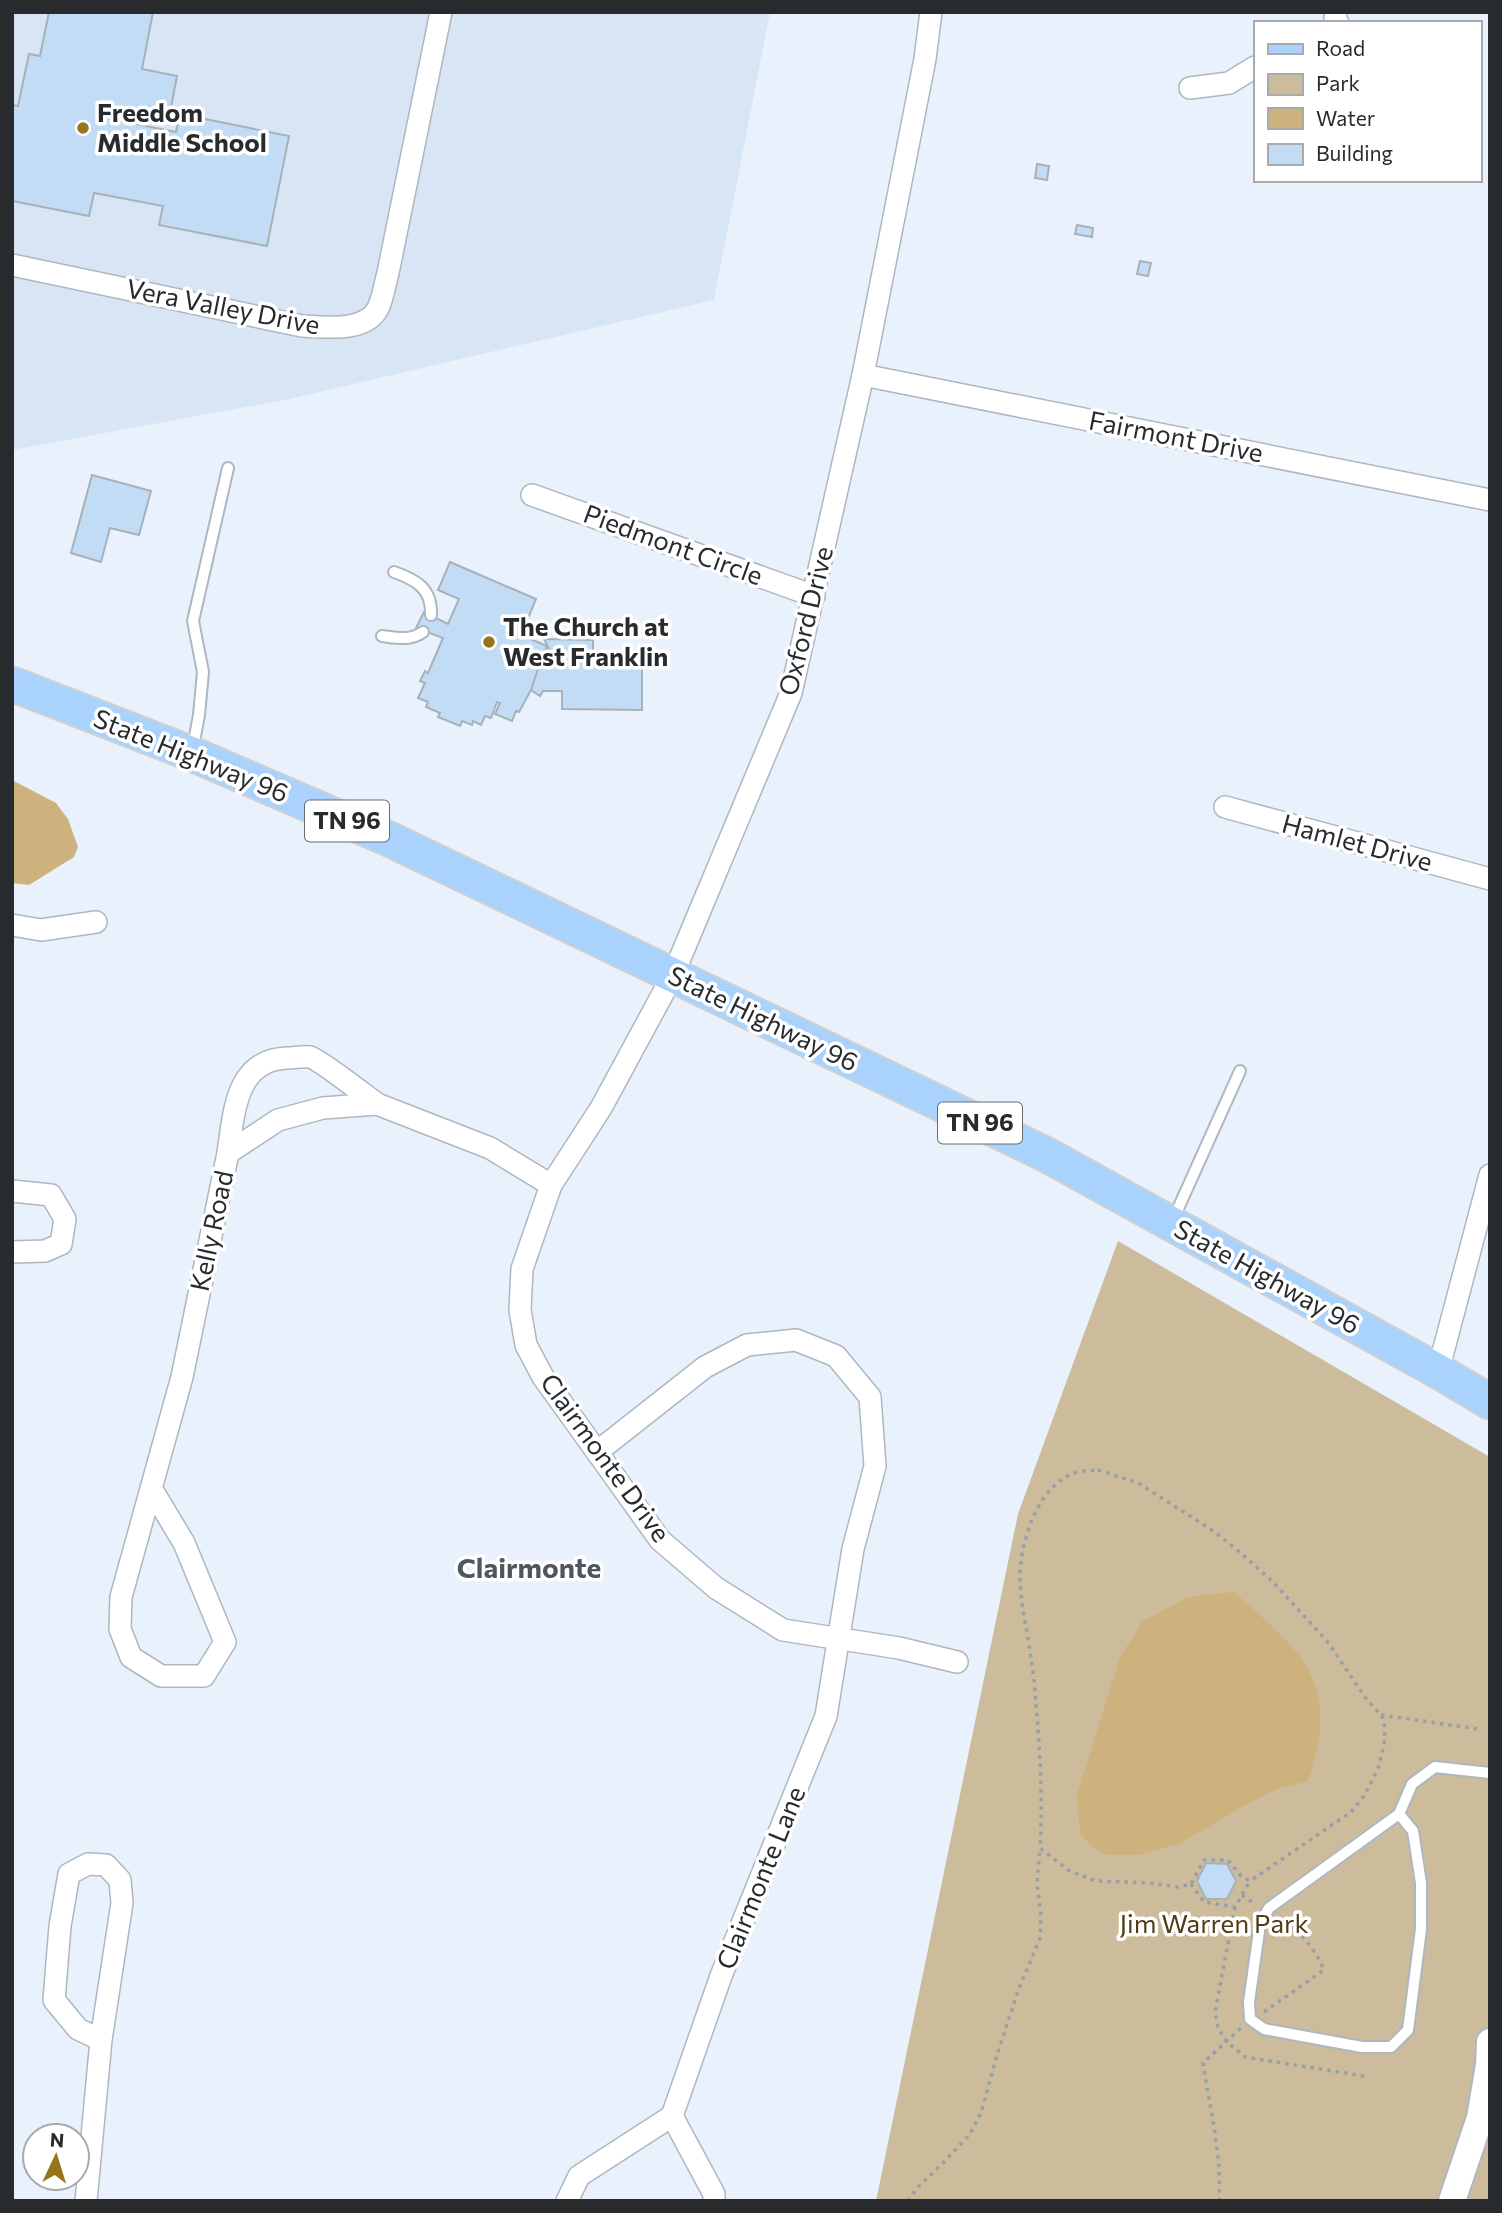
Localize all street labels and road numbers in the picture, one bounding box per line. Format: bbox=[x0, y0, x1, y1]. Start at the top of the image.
street label: Vera Valley Drive bbox=[124, 272, 323, 339]
street label: Fairmont Drive bbox=[1087, 403, 1266, 468]
street label: Piedmont Circle bbox=[580, 497, 767, 590]
street label: Oxford Drive bbox=[771, 543, 838, 698]
street label: State Highway 96 bbox=[90, 701, 293, 808]
road number: TN 96 bbox=[305, 800, 389, 842]
street label: Hamlet Drive bbox=[1279, 807, 1436, 876]
street label: State Highway 96 bbox=[664, 958, 864, 1077]
road number: TN 96 bbox=[938, 1102, 1022, 1143]
street label: Kelly Road bbox=[183, 1168, 238, 1294]
street label: State Highway 96 bbox=[1170, 1212, 1366, 1339]
street label: Clairmonte Drive bbox=[535, 1367, 678, 1547]
street label: Clairmonte Lane bbox=[709, 1781, 810, 1973]

